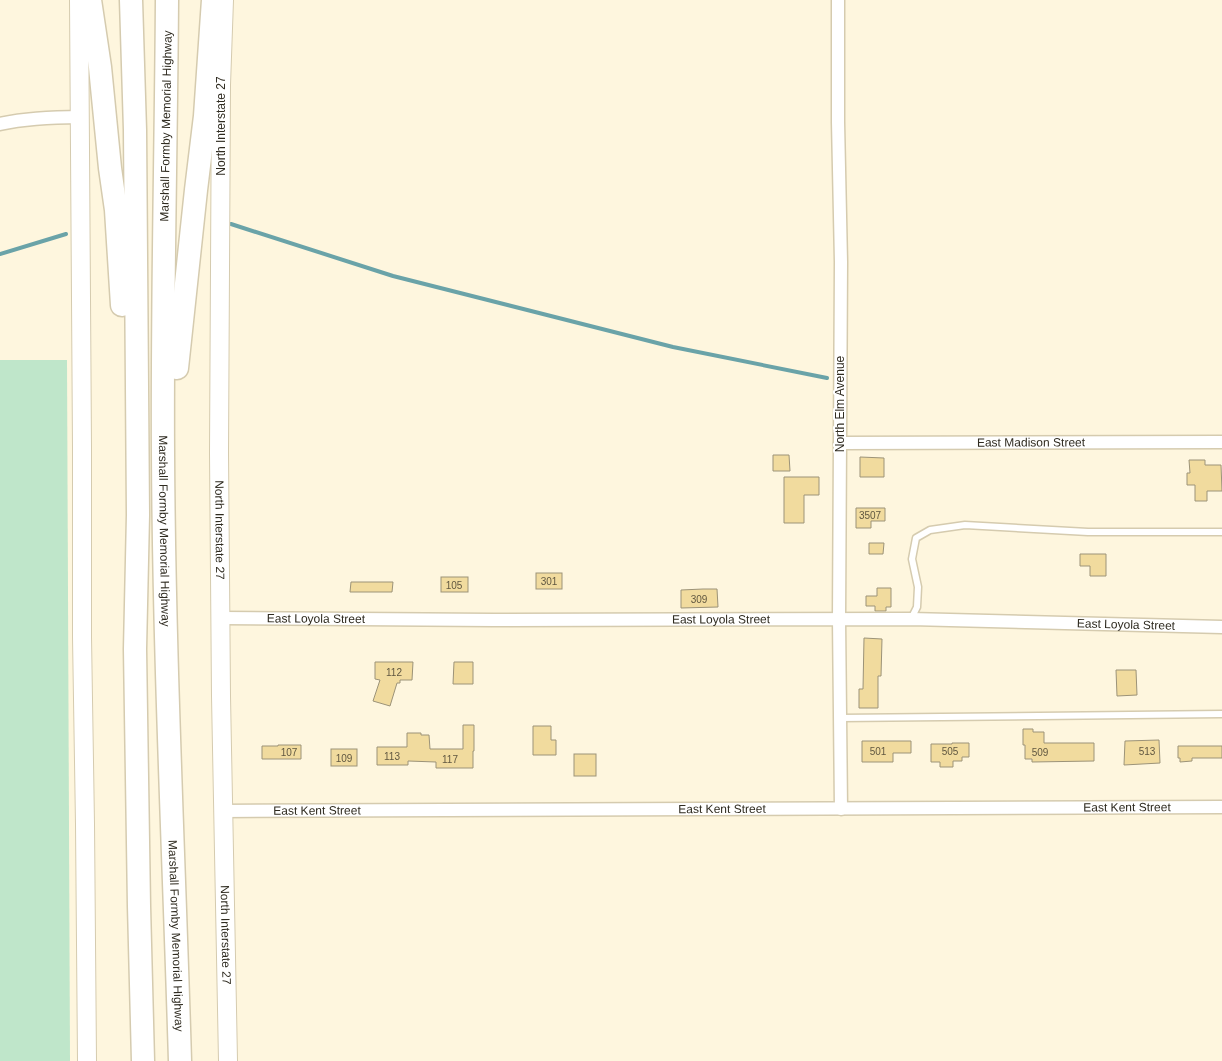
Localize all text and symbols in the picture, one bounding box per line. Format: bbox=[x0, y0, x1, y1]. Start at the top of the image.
street label: Marshall Formby Memorial Highway bbox=[157, 30, 175, 222]
street label: North Interstate 27 bbox=[214, 76, 228, 176]
street label: North Elm Avenue bbox=[833, 355, 847, 452]
street label: Marshall Formby Memorial Highway bbox=[156, 435, 173, 627]
street label: East Madison Street bbox=[977, 435, 1086, 450]
street label: North Interstate 27 bbox=[212, 480, 227, 580]
house number: 3507 bbox=[859, 510, 882, 521]
house number: 301 bbox=[541, 576, 558, 587]
house number: 105 bbox=[446, 580, 463, 591]
house number: 309 bbox=[691, 594, 708, 605]
street label: East Loyola Street bbox=[267, 611, 366, 626]
street label: East Loyola Street bbox=[672, 612, 771, 627]
street label: East Loyola Street bbox=[1077, 616, 1176, 633]
house number: 112 bbox=[386, 667, 402, 678]
house number: 501 bbox=[870, 746, 887, 757]
house number: 505 bbox=[942, 746, 959, 757]
house number: 513 bbox=[1139, 746, 1156, 757]
house number: 107 bbox=[281, 747, 298, 758]
house number: 509 bbox=[1032, 747, 1049, 758]
house number: 113 bbox=[384, 751, 400, 762]
house number: 109 bbox=[336, 753, 353, 764]
house number: 117 bbox=[442, 754, 458, 765]
street label: East Kent Street bbox=[1083, 800, 1171, 815]
street label: East Kent Street bbox=[678, 802, 766, 816]
street label: East Kent Street bbox=[273, 803, 361, 818]
street label: Marshall Formby Memorial Highway bbox=[166, 840, 186, 1032]
street label: North Interstate 27 bbox=[218, 885, 234, 985]

